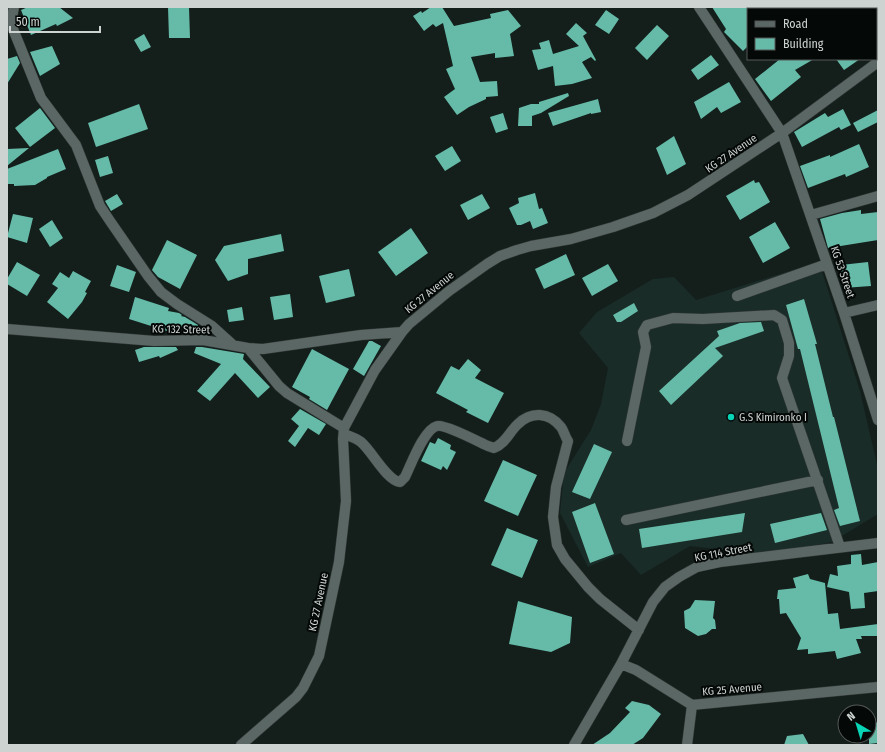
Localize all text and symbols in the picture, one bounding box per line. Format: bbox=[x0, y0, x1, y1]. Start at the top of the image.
scale bar bbox=[10, 8, 100, 34]
legend bbox=[747, 8, 877, 60]
text: 50 m bbox=[16, 15, 40, 29]
text: Road bbox=[783, 17, 808, 31]
text: Building bbox=[783, 37, 824, 51]
street label: KG 27 Avenue bbox=[703, 131, 760, 175]
street label: KG 53 Street bbox=[828, 244, 858, 300]
street label: KG 27 Avenue bbox=[402, 269, 456, 316]
street label: KG 132 Street bbox=[152, 322, 211, 337]
place label: G.S Kimironko I bbox=[739, 411, 807, 424]
marker: G.S Kimironko I bbox=[726, 412, 736, 422]
street label: KG 114 Street bbox=[693, 541, 753, 564]
street label: KG 27 Avenue bbox=[306, 572, 331, 633]
street label: KG 25 Avenue bbox=[702, 680, 763, 699]
north arrow bbox=[837, 704, 877, 744]
text: N bbox=[845, 709, 858, 724]

